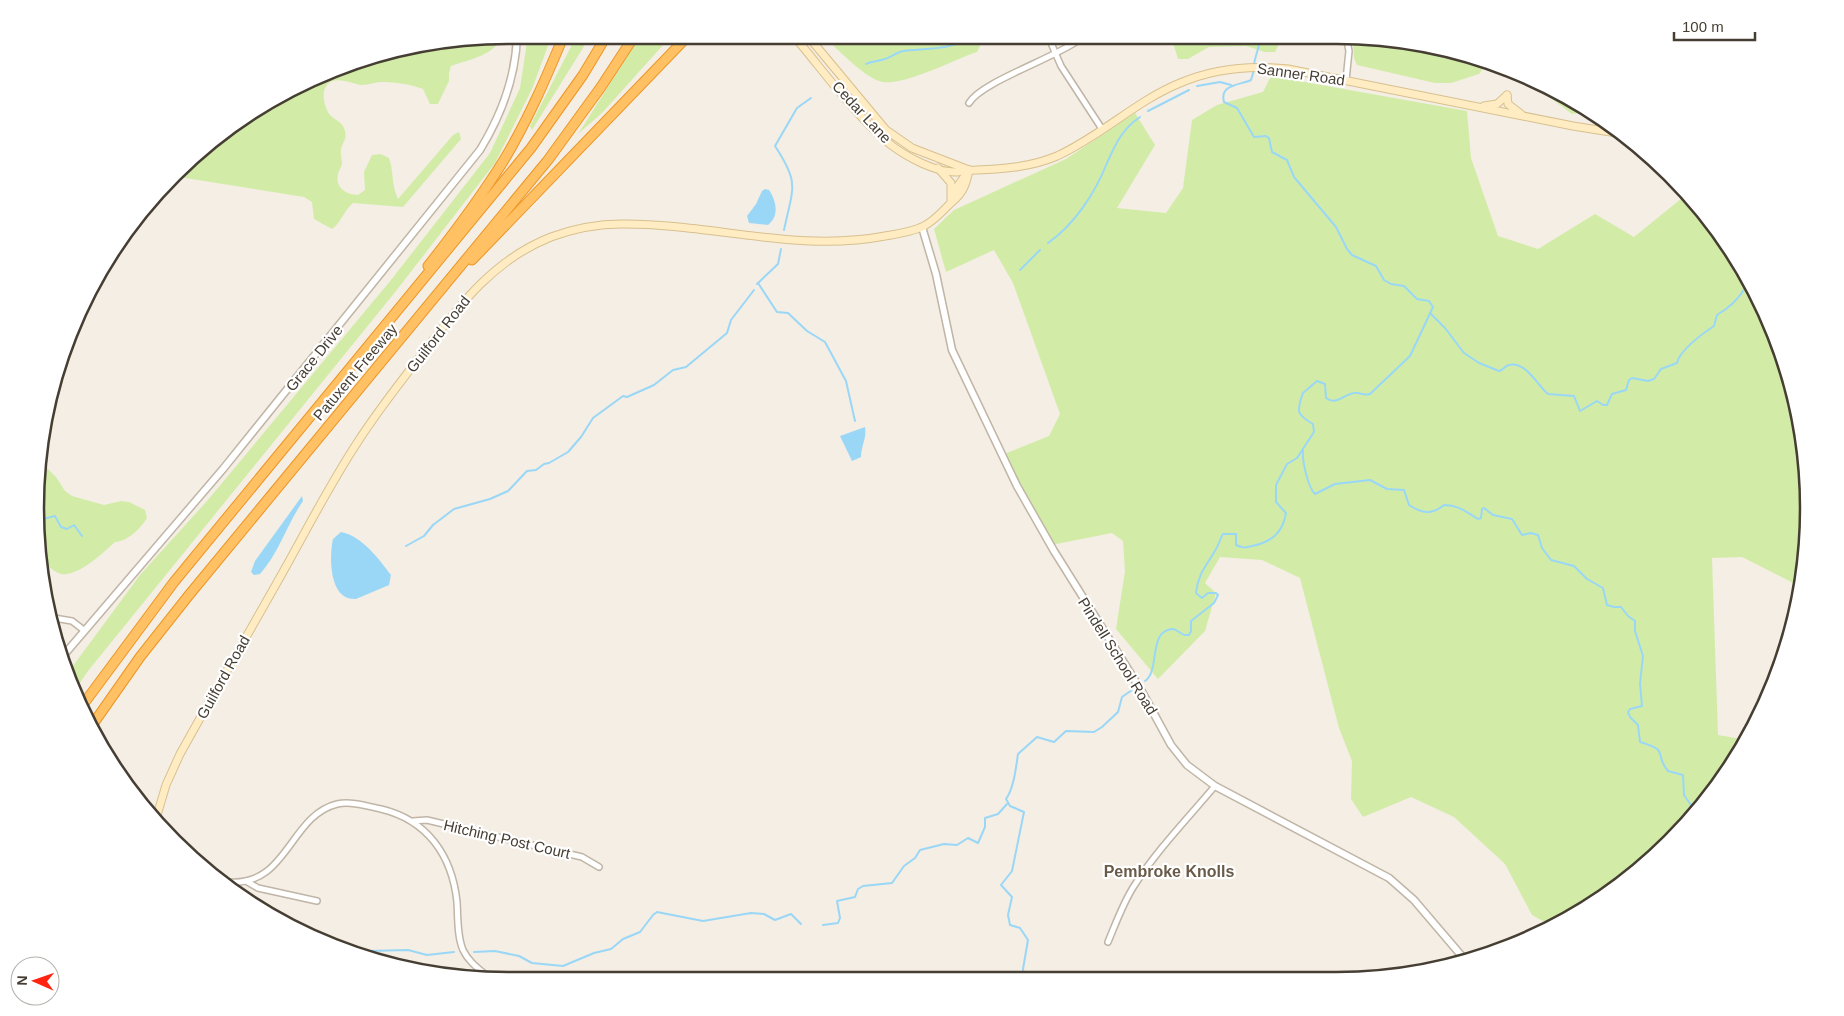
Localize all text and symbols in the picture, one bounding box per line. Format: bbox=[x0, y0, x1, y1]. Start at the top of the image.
scale bar bbox=[1674, 10, 1755, 42]
text: 100 m bbox=[1682, 18, 1724, 35]
street label: Sanner Road bbox=[1256, 59, 1346, 89]
street label: Cedar Lane bbox=[829, 78, 895, 146]
street label: Guilford Road bbox=[403, 292, 473, 376]
street label: Patuxent Freeway bbox=[310, 320, 401, 424]
street label: Grace Drive bbox=[282, 322, 346, 394]
street label: Pindell School Road bbox=[1075, 594, 1161, 718]
street label: Guilford Road bbox=[193, 632, 253, 722]
street label: Hitching Post Court bbox=[442, 816, 573, 862]
district label: Pembroke Knolls bbox=[1104, 863, 1234, 880]
north arrow bbox=[10, 956, 60, 1006]
text: N bbox=[14, 975, 30, 986]

